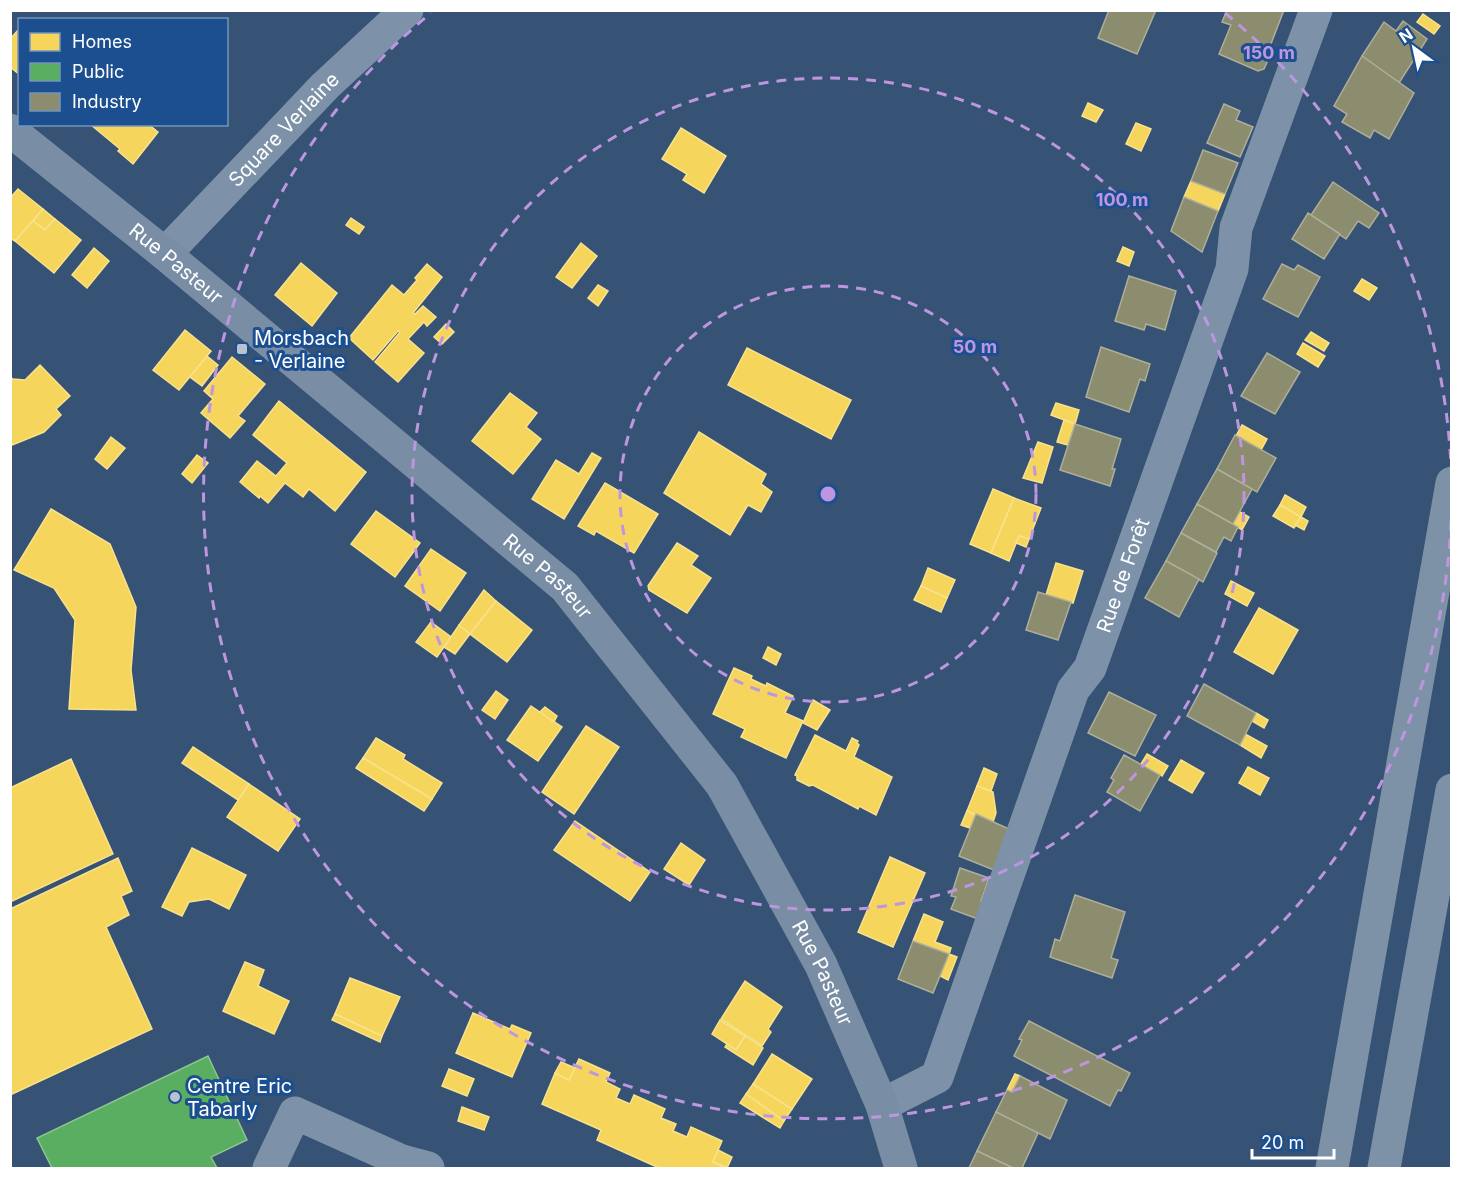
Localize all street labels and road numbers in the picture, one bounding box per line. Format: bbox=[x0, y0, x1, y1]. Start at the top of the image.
street label: Square Verlaine bbox=[223, 67, 344, 192]
street label: Rue Pasteur bbox=[124, 218, 228, 309]
street label: Rue de Forêt bbox=[1092, 514, 1155, 636]
street label: Rue Pasteur bbox=[498, 529, 598, 624]
street label: Rue Pasteur bbox=[787, 916, 858, 1030]

